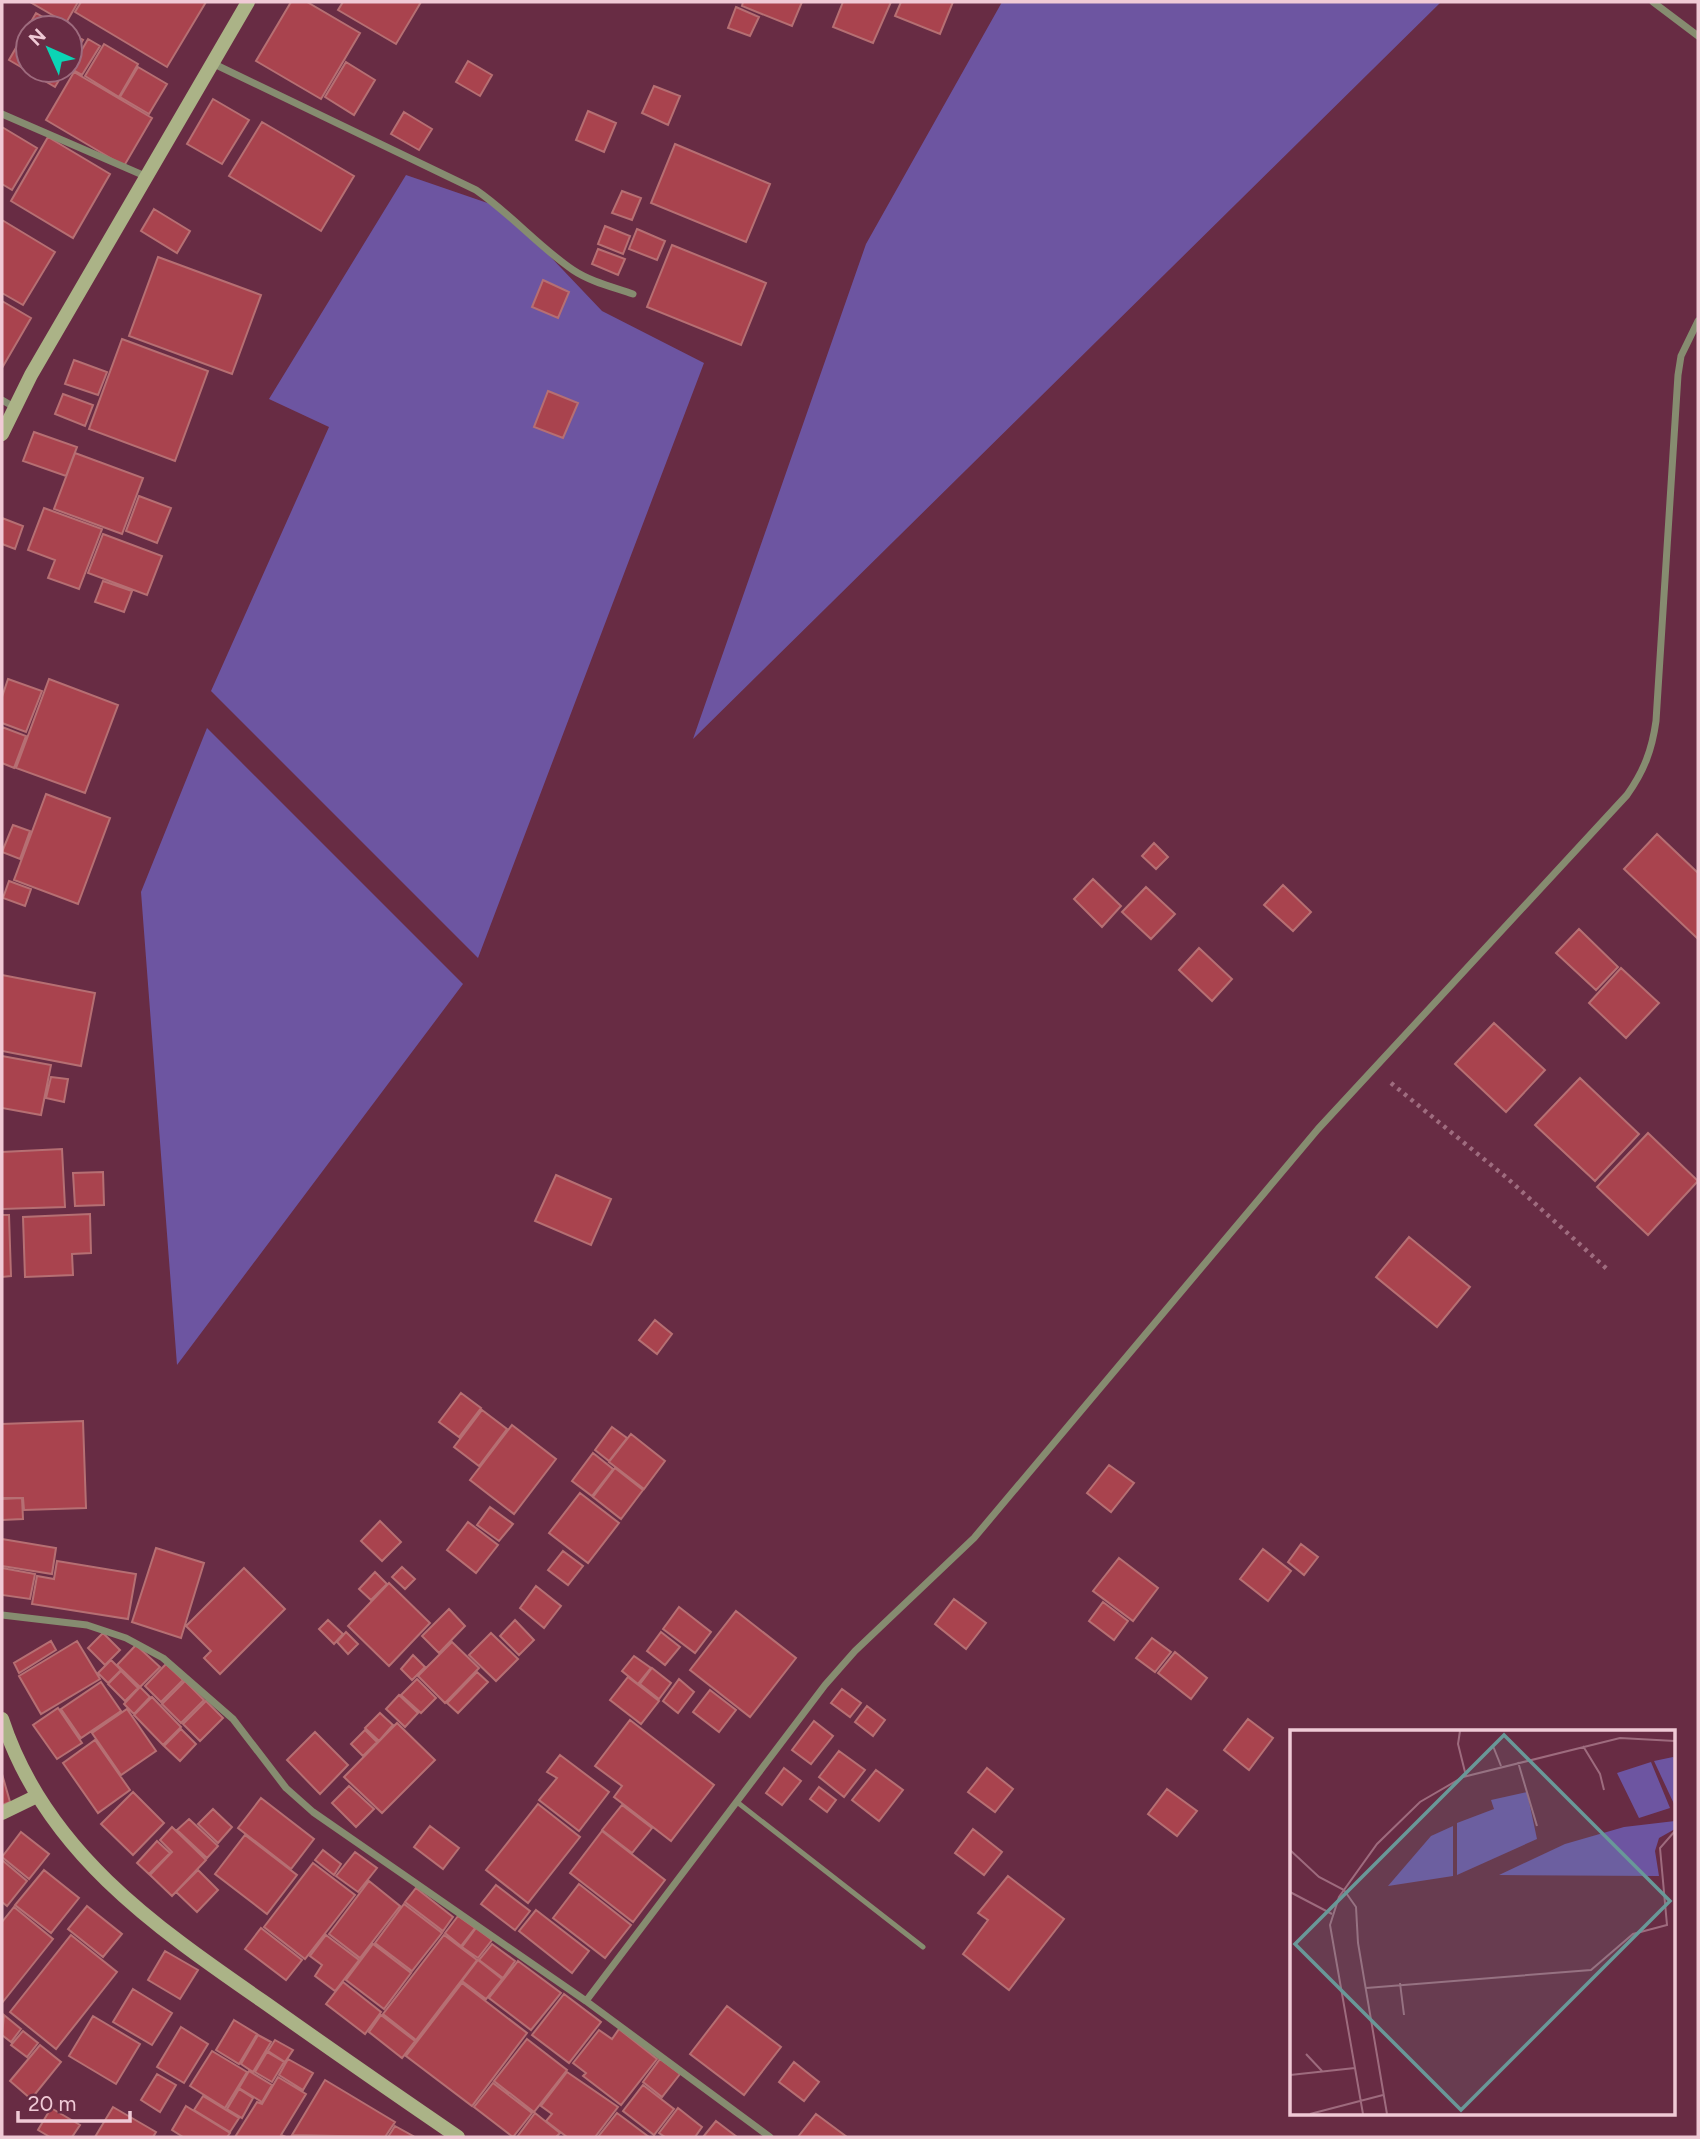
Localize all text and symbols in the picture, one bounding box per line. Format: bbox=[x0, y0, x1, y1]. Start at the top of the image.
north arrow bbox=[14, 14, 84, 84]
text: N bbox=[24, 24, 51, 51]
inset map bbox=[1290, 1730, 1676, 2114]
scale bar bbox=[18, 2080, 130, 2124]
text: 20 m bbox=[28, 2091, 76, 2116]

